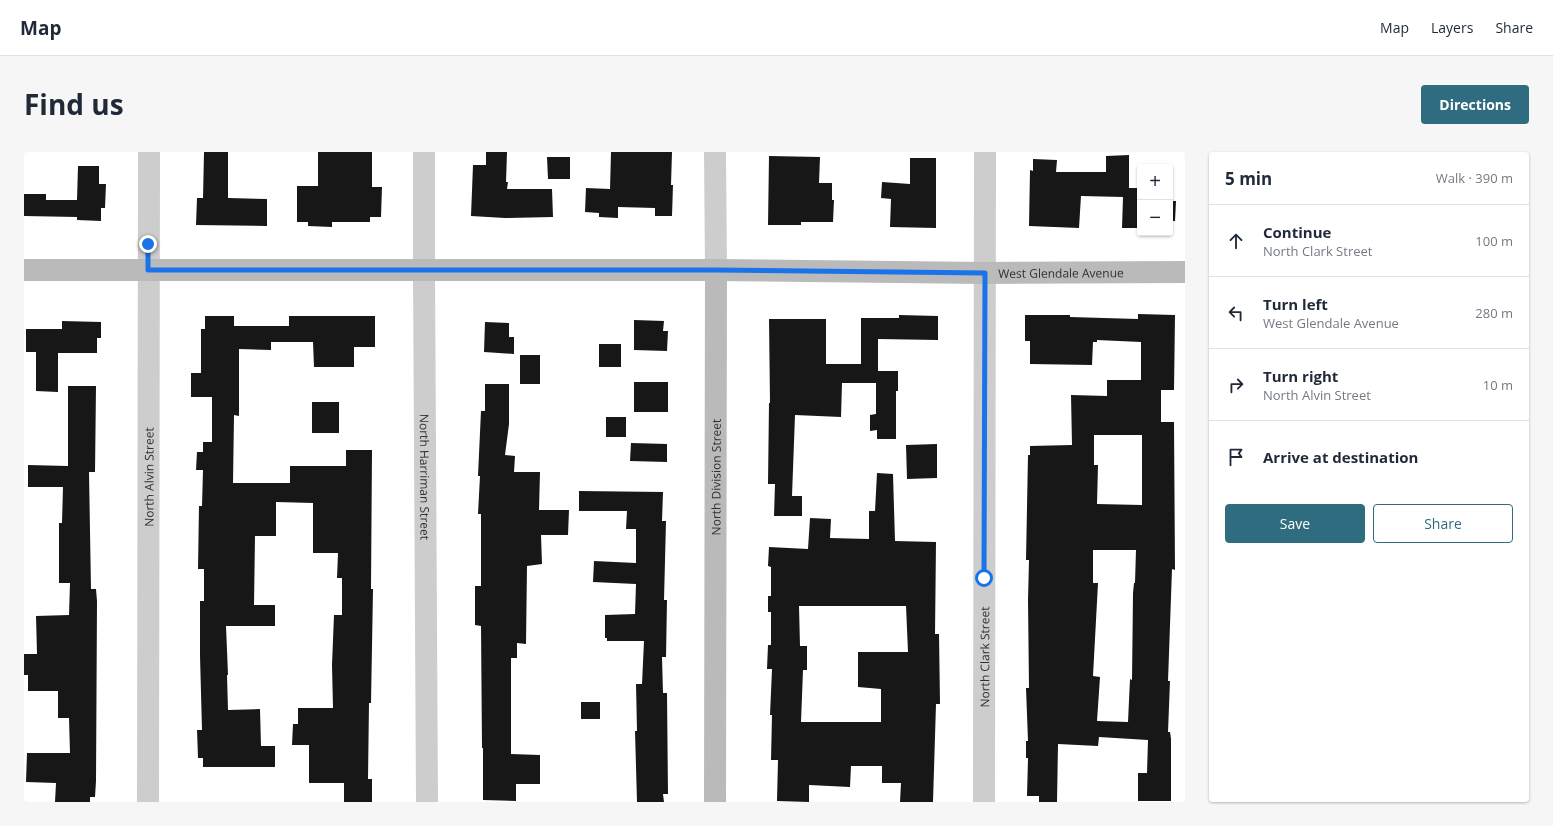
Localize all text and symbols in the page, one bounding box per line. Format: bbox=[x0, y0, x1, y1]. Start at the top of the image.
text: Map bbox=[20, 15, 61, 41]
text: Map bbox=[1380, 18, 1409, 37]
text: Layers bbox=[1431, 18, 1473, 37]
text: Share bbox=[1495, 18, 1533, 37]
text: Find us bbox=[24, 85, 124, 123]
button: Directions bbox=[1421, 85, 1529, 124]
map controls bbox=[1137, 164, 1173, 236]
button: + bbox=[1137, 164, 1173, 200]
text: 5 min bbox=[1225, 167, 1272, 190]
text: Walk · 390 m bbox=[1436, 169, 1513, 187]
button: − bbox=[1137, 200, 1173, 236]
text: Continue bbox=[1263, 222, 1331, 242]
icon: ahead bbox=[1225, 230, 1247, 252]
text: 100 m bbox=[1475, 232, 1513, 250]
route end bbox=[139, 235, 157, 253]
text: North Clark Street bbox=[1263, 242, 1372, 260]
street label: West Glendale Avenue bbox=[998, 264, 1124, 281]
text: Turn left bbox=[1263, 294, 1328, 314]
icon: left bbox=[1225, 302, 1247, 324]
text: 280 m bbox=[1475, 304, 1513, 322]
text: West Glendale Avenue bbox=[1263, 314, 1399, 332]
text: Turn right bbox=[1263, 366, 1338, 386]
icon: right bbox=[1225, 374, 1247, 396]
text: 10 m bbox=[1483, 376, 1513, 394]
text: North Alvin Street bbox=[1263, 386, 1371, 404]
street label: North Harriman Street bbox=[416, 414, 434, 540]
street label: North Division Street bbox=[707, 419, 724, 535]
street label: North Alvin Street bbox=[140, 427, 157, 527]
icon: arrive bbox=[1225, 446, 1247, 468]
text: Arrive at destination bbox=[1263, 447, 1418, 467]
button: Save bbox=[1225, 504, 1365, 543]
button: Share bbox=[1373, 504, 1513, 543]
route start bbox=[975, 569, 993, 587]
street label: North Clark Street bbox=[976, 606, 993, 708]

